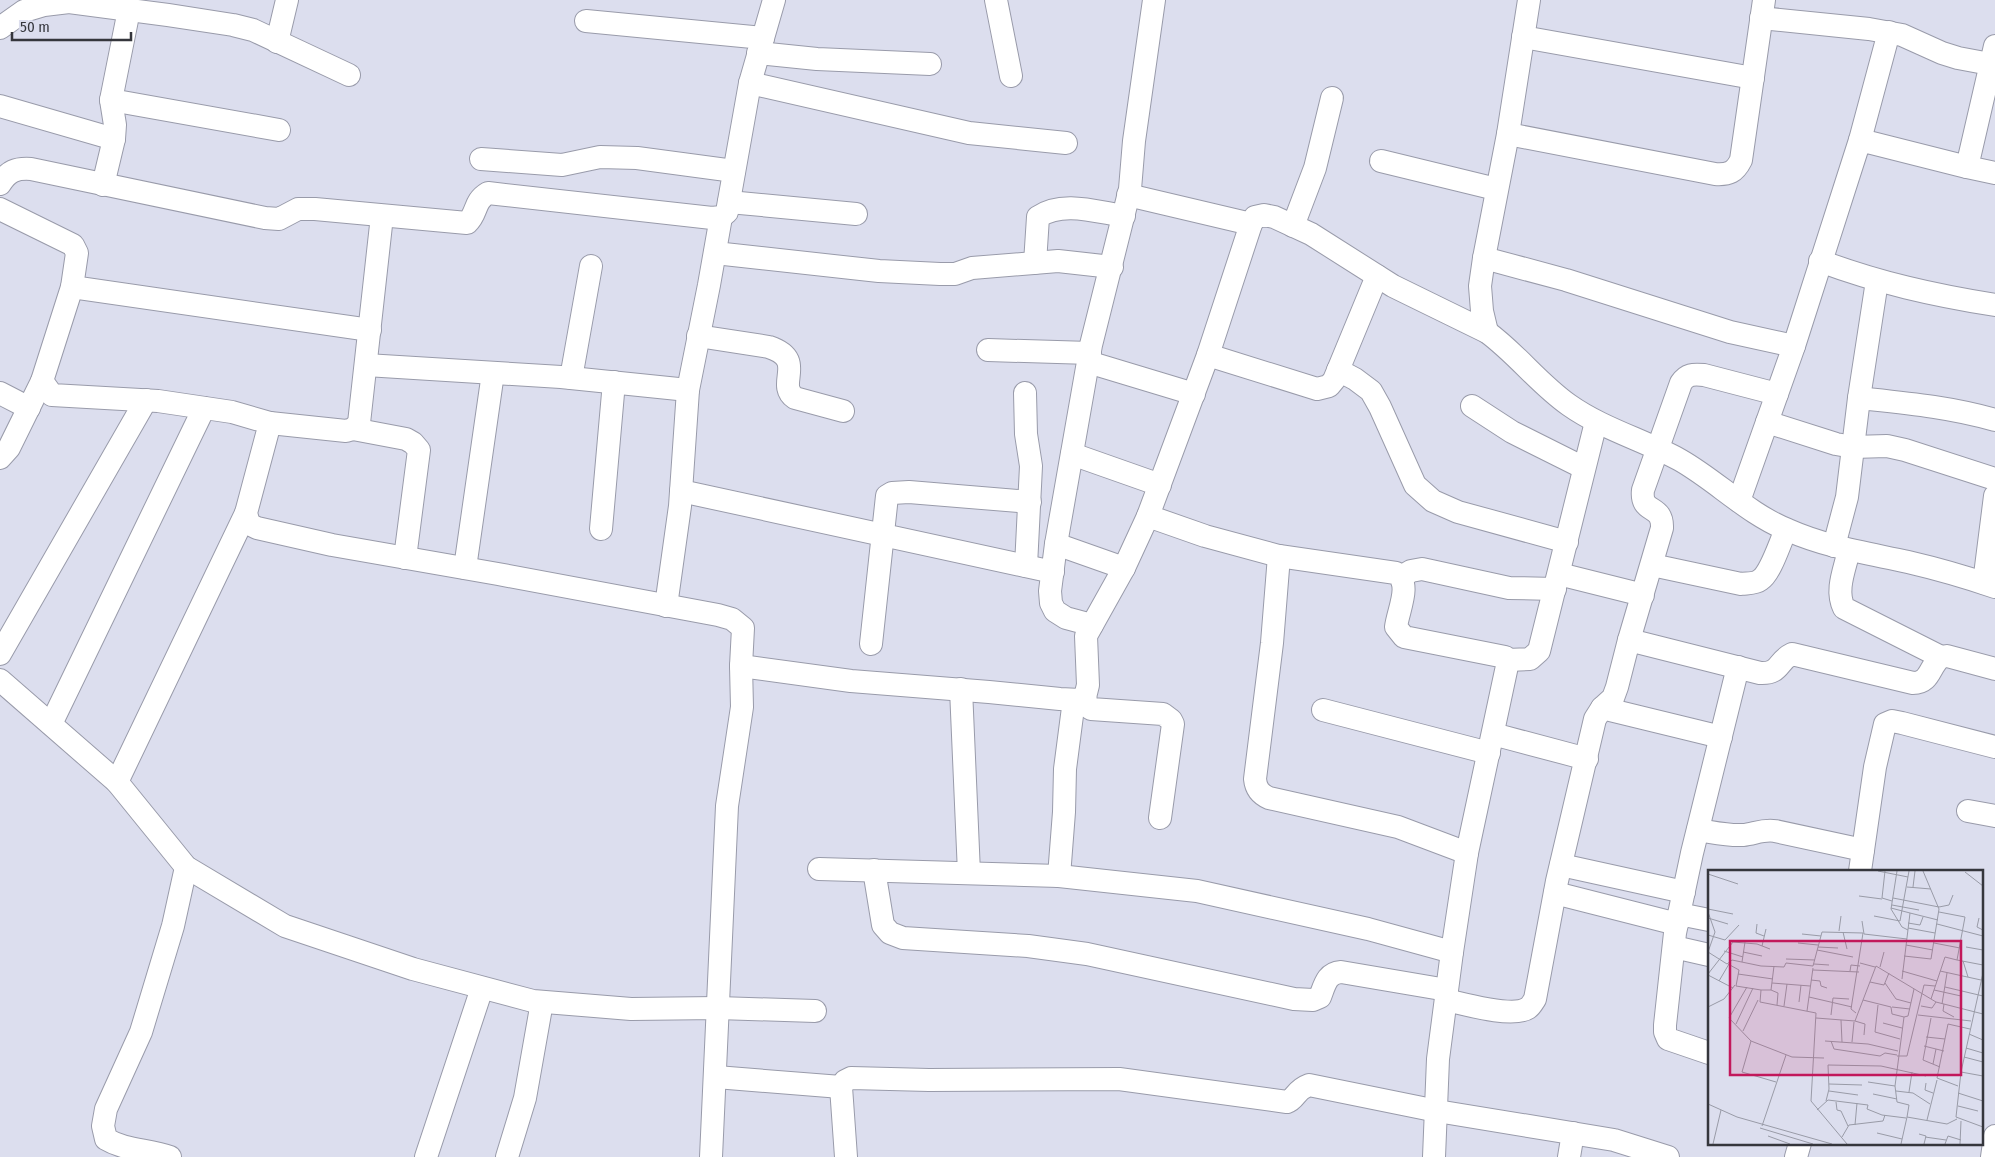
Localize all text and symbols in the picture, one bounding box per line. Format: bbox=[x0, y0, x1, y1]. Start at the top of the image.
scale bar bbox=[12, 10, 131, 42]
text: 50 m bbox=[20, 18, 50, 36]
inset map bbox=[1708, 870, 1982, 1144]

